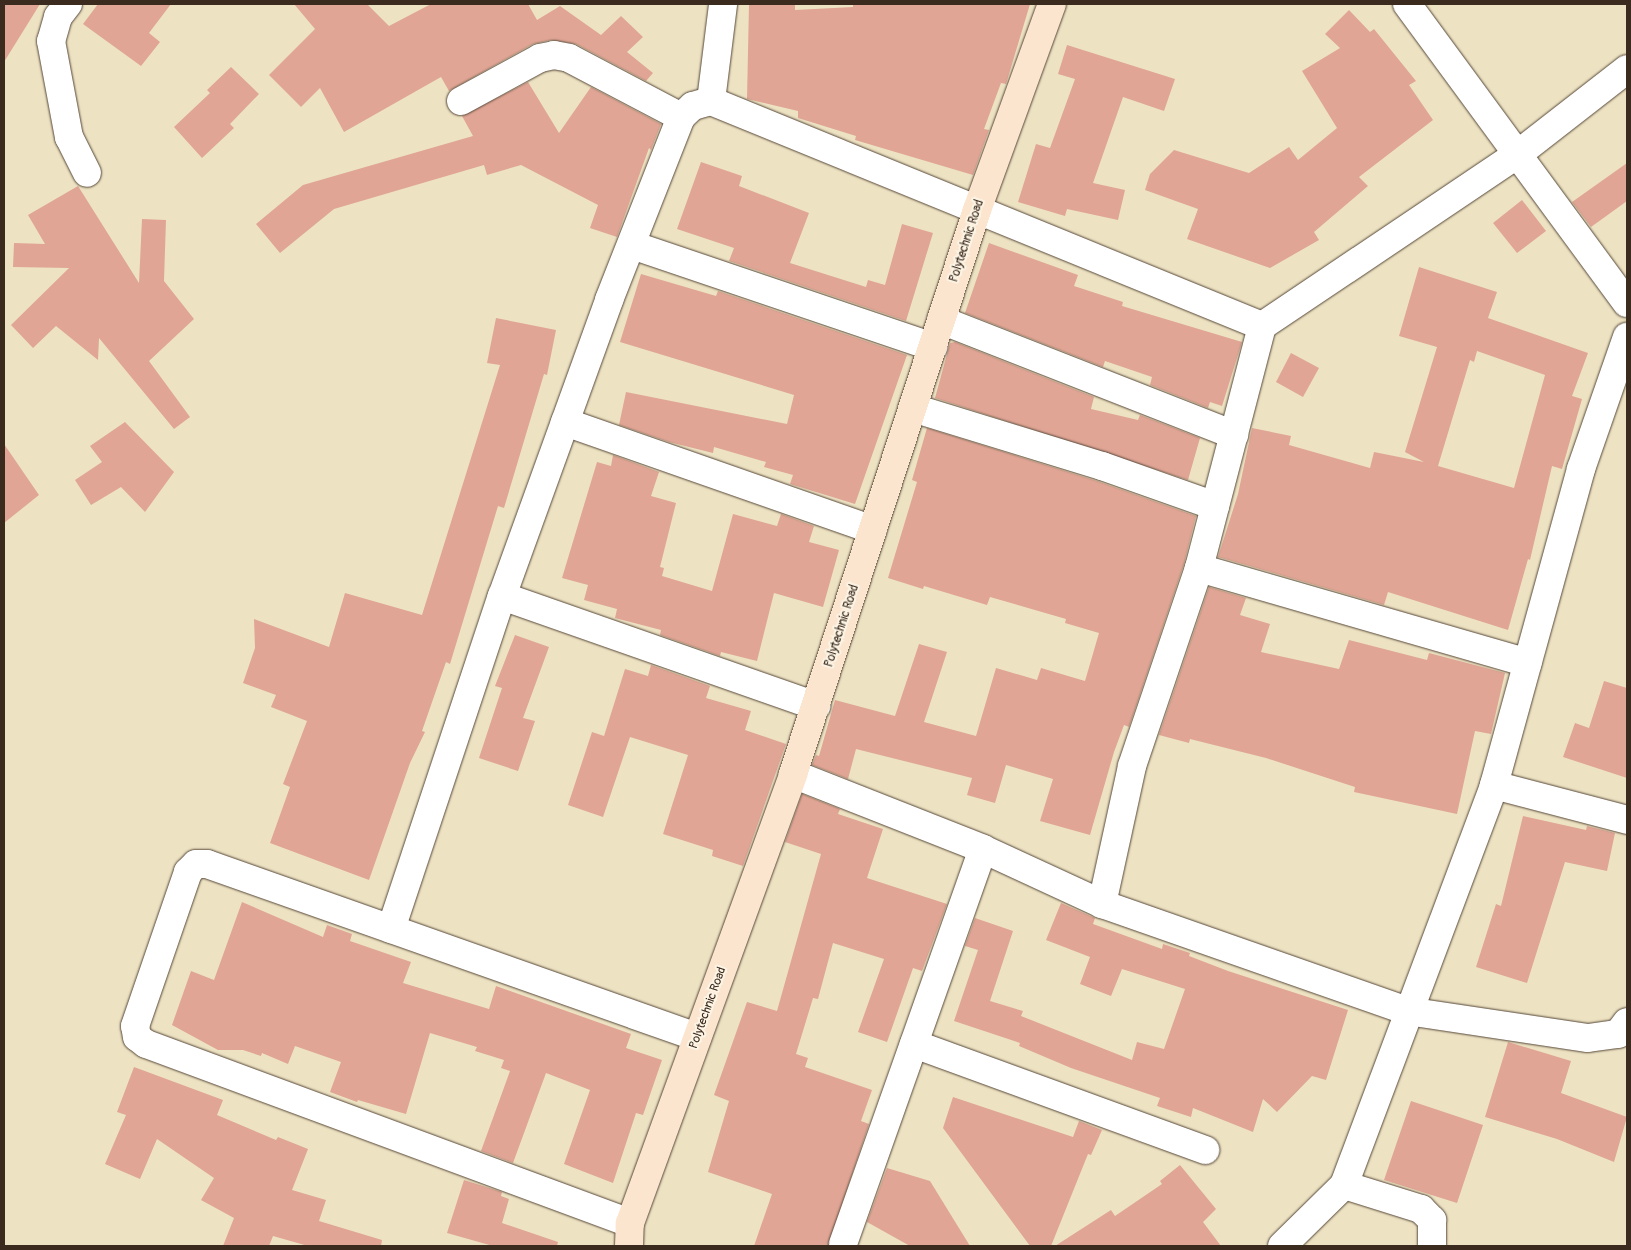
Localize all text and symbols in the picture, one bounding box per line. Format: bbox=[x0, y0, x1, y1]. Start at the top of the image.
street label: Polytechnic Road bbox=[947, 198, 987, 284]
street label: Polytechnic Road bbox=[822, 583, 862, 669]
street label: Polytechnic Road bbox=[687, 965, 729, 1051]

